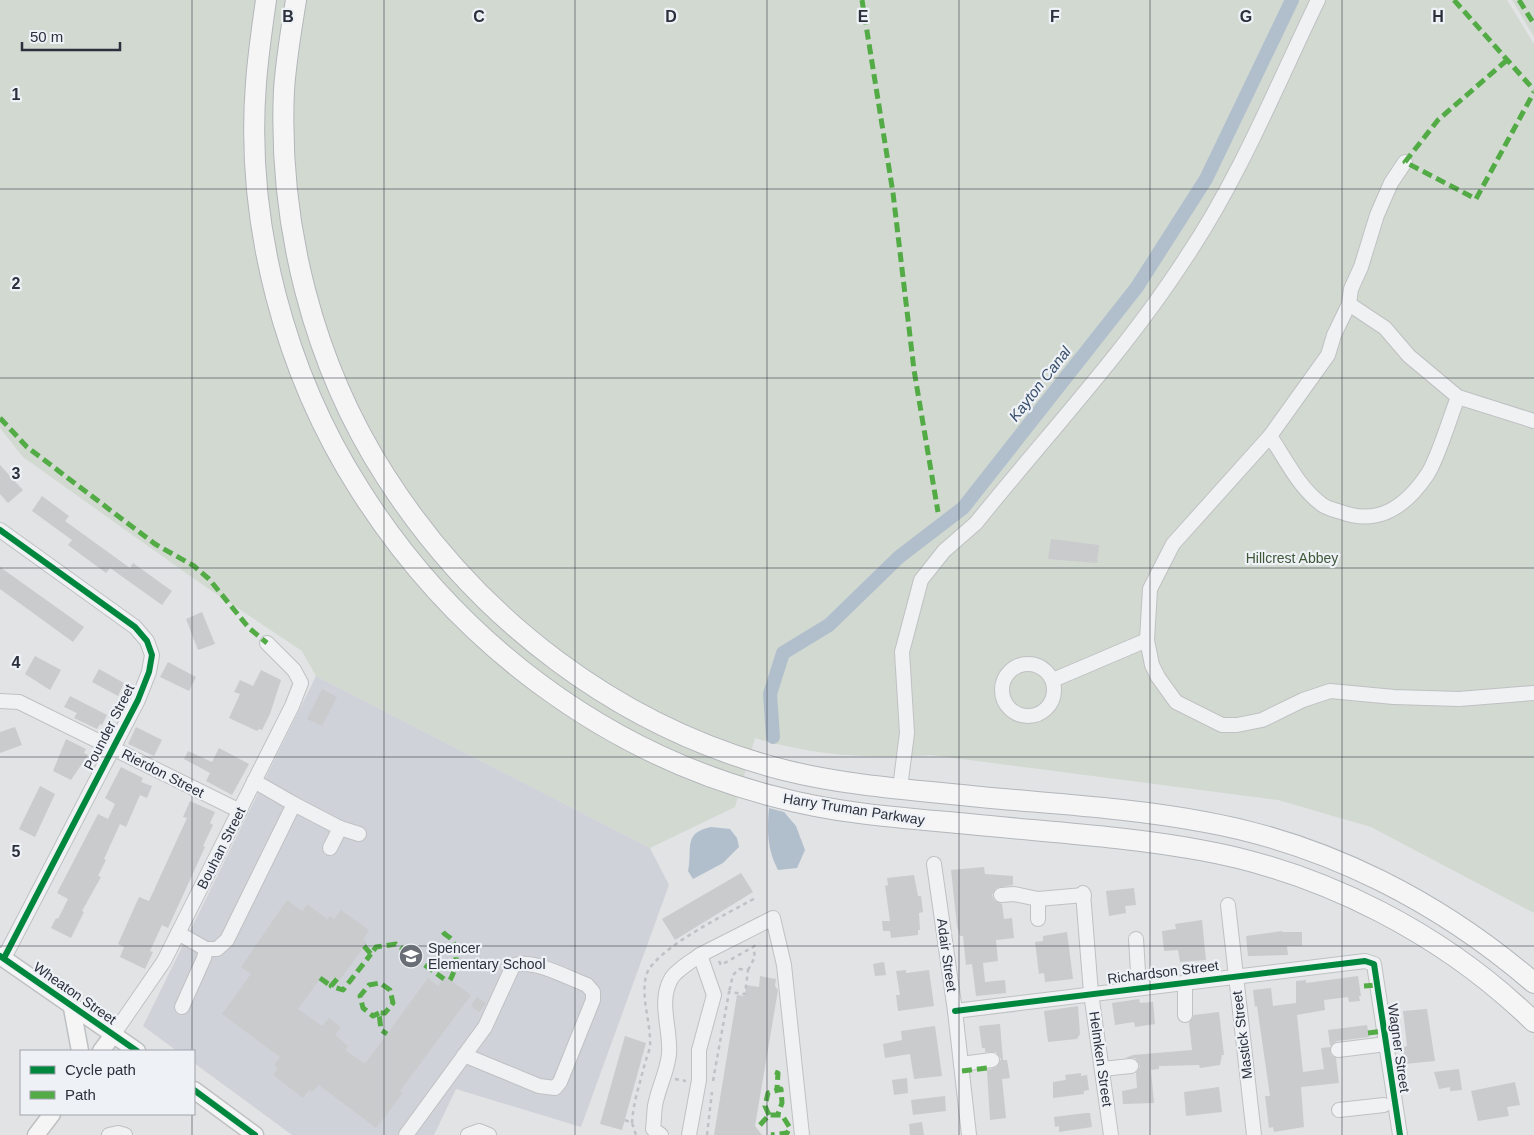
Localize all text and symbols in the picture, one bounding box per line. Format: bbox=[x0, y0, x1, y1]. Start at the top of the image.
text: B bbox=[282, 8, 294, 25]
text: C bbox=[473, 8, 485, 25]
text: D bbox=[665, 8, 677, 25]
text: E bbox=[858, 8, 869, 25]
text: F bbox=[1050, 8, 1060, 25]
text: G bbox=[1240, 8, 1252, 25]
text: H bbox=[1432, 8, 1444, 25]
scale bar bbox=[22, 20, 120, 52]
text: 50 m bbox=[30, 28, 63, 45]
text: 1 bbox=[12, 86, 21, 103]
text: 2 bbox=[12, 275, 21, 292]
water label: Kayton Canal bbox=[1005, 342, 1074, 424]
text: 3 bbox=[12, 465, 21, 482]
park label: Hillcrest Abbey bbox=[1246, 550, 1338, 566]
text: 4 bbox=[12, 654, 21, 671]
street label: Pounder Street bbox=[80, 681, 138, 773]
street label: Rierdon Street bbox=[119, 745, 207, 801]
street label: Harry Truman Parkway bbox=[782, 790, 926, 828]
street label: Bouhan Street bbox=[194, 804, 248, 892]
text: 5 bbox=[12, 843, 21, 860]
street label: Adair Street bbox=[934, 917, 960, 993]
place label: Spencer Elementary School bbox=[428, 940, 546, 972]
school or university icon: Spencer Elementary School bbox=[398, 943, 424, 969]
street label: Richardson Street bbox=[1106, 957, 1220, 987]
street label: Wheaton Street bbox=[31, 959, 120, 1028]
street label: Mastick Street bbox=[1229, 990, 1255, 1080]
street label: Wagner Street bbox=[1385, 1002, 1413, 1094]
street label: Helmken Street bbox=[1086, 1010, 1116, 1108]
legend bbox=[20, 1050, 195, 1115]
text: Cycle path bbox=[65, 1061, 136, 1078]
text: Path bbox=[65, 1086, 96, 1103]

